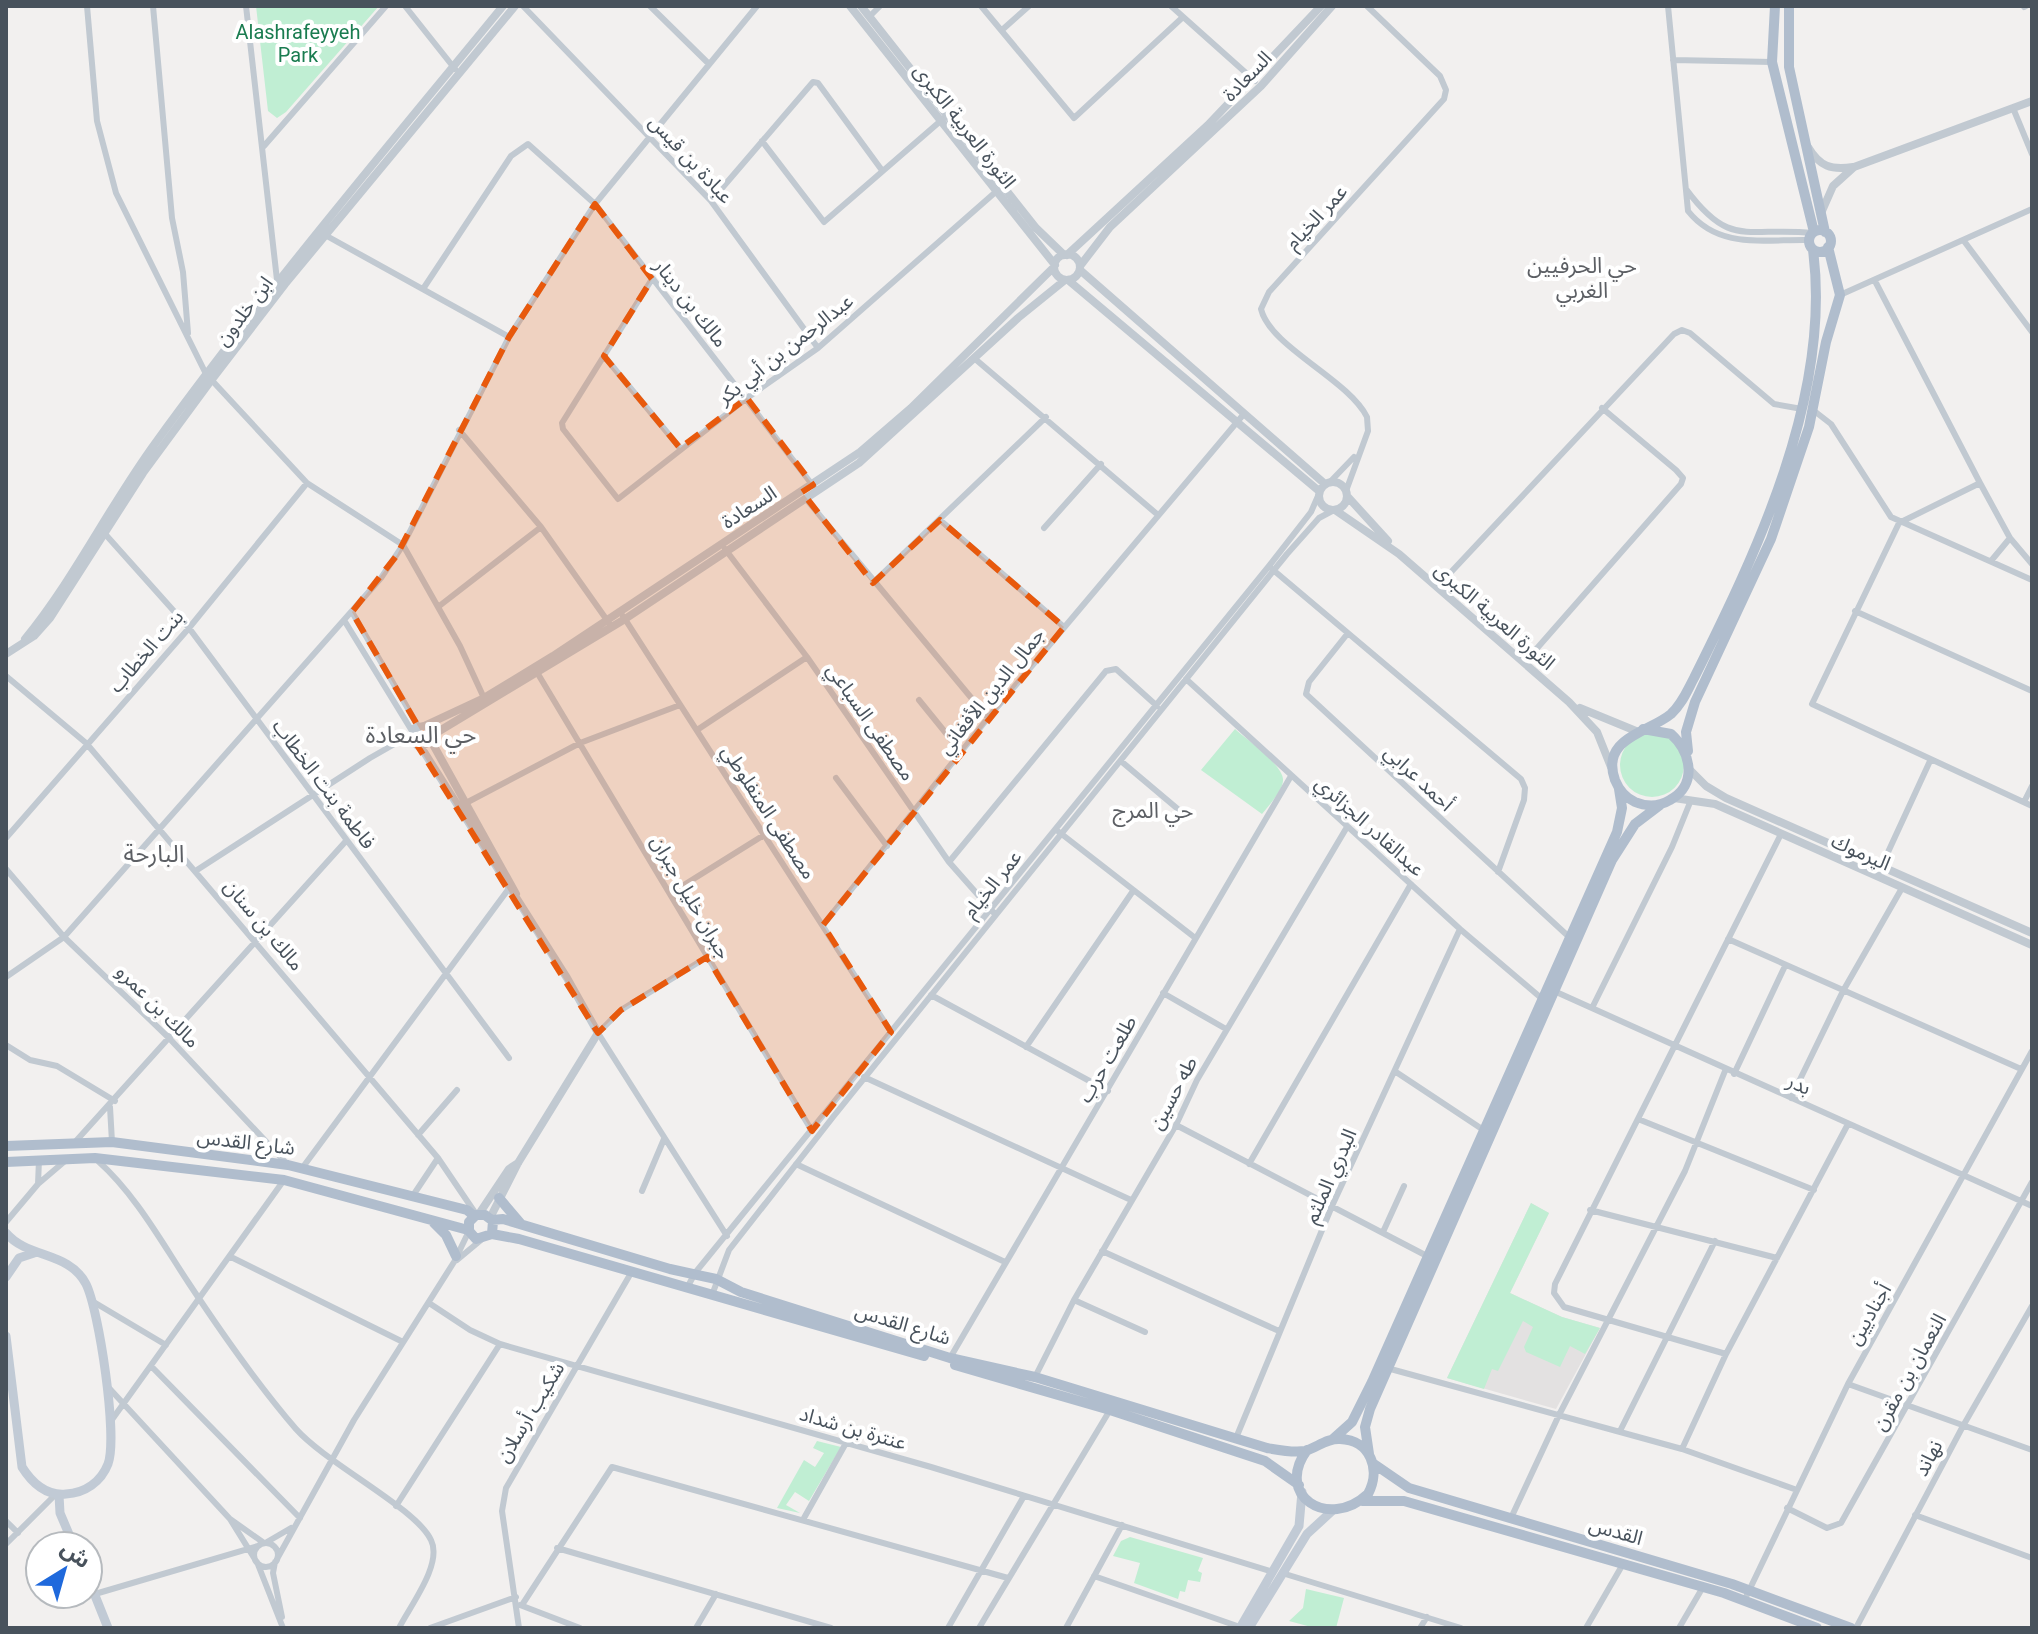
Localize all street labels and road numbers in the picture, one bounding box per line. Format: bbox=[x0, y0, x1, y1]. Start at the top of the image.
street label: السعادة bbox=[1217, 46, 1277, 106]
street label: الثورة العربية الكبرى bbox=[909, 59, 1021, 193]
street label: عبادة بن قيس bbox=[644, 110, 738, 208]
street label: عمر الخيام bbox=[1280, 179, 1354, 257]
street label: مالك بن دينار bbox=[648, 253, 733, 352]
street label: ابن خلدون bbox=[210, 272, 278, 350]
street label: عبدالرحمن بن أبي بكر bbox=[712, 289, 860, 413]
street label: السعادة bbox=[717, 480, 781, 534]
street label: الثورة العربية الكبرى bbox=[1430, 557, 1560, 675]
street label: بنت الخطاب bbox=[104, 605, 188, 697]
street label: جمال الدين الأفغاني bbox=[933, 623, 1052, 761]
street label: مصطفى السباعي bbox=[819, 659, 920, 787]
street label: فاطمة بنت الخطاب bbox=[267, 714, 381, 854]
street label: مصطفى المنفلوطي bbox=[714, 740, 821, 886]
street label: أحمد عرابي bbox=[1377, 740, 1459, 819]
street label: عبدالقادر الجزائري bbox=[1308, 771, 1429, 884]
street label: اليرموك bbox=[1828, 828, 1894, 876]
street label: جبران خليل جبران bbox=[646, 831, 736, 963]
street label: عمر الخيام bbox=[957, 845, 1029, 925]
street label: مالك بن سنان bbox=[219, 874, 309, 976]
street label: مالك بن عمرو bbox=[111, 959, 205, 1053]
street label: طلعت حرب bbox=[1073, 1011, 1141, 1107]
street label: طه حسين bbox=[1144, 1052, 1202, 1134]
street label: بدر bbox=[1783, 1068, 1815, 1100]
street label: شارع القدس bbox=[195, 1124, 296, 1163]
street label: البدري الملثم bbox=[1298, 1125, 1365, 1229]
street label: أجناديين bbox=[1842, 1279, 1896, 1349]
street label: شارع القدس bbox=[851, 1298, 954, 1353]
street label: النعمان بن مقرن bbox=[1867, 1309, 1951, 1435]
street label: شكيب أرسلان bbox=[491, 1357, 569, 1467]
street label: عنترة بن شداد bbox=[797, 1401, 909, 1455]
street label: نهاند bbox=[1909, 1436, 1947, 1480]
street label: القدس bbox=[1586, 1512, 1646, 1550]

